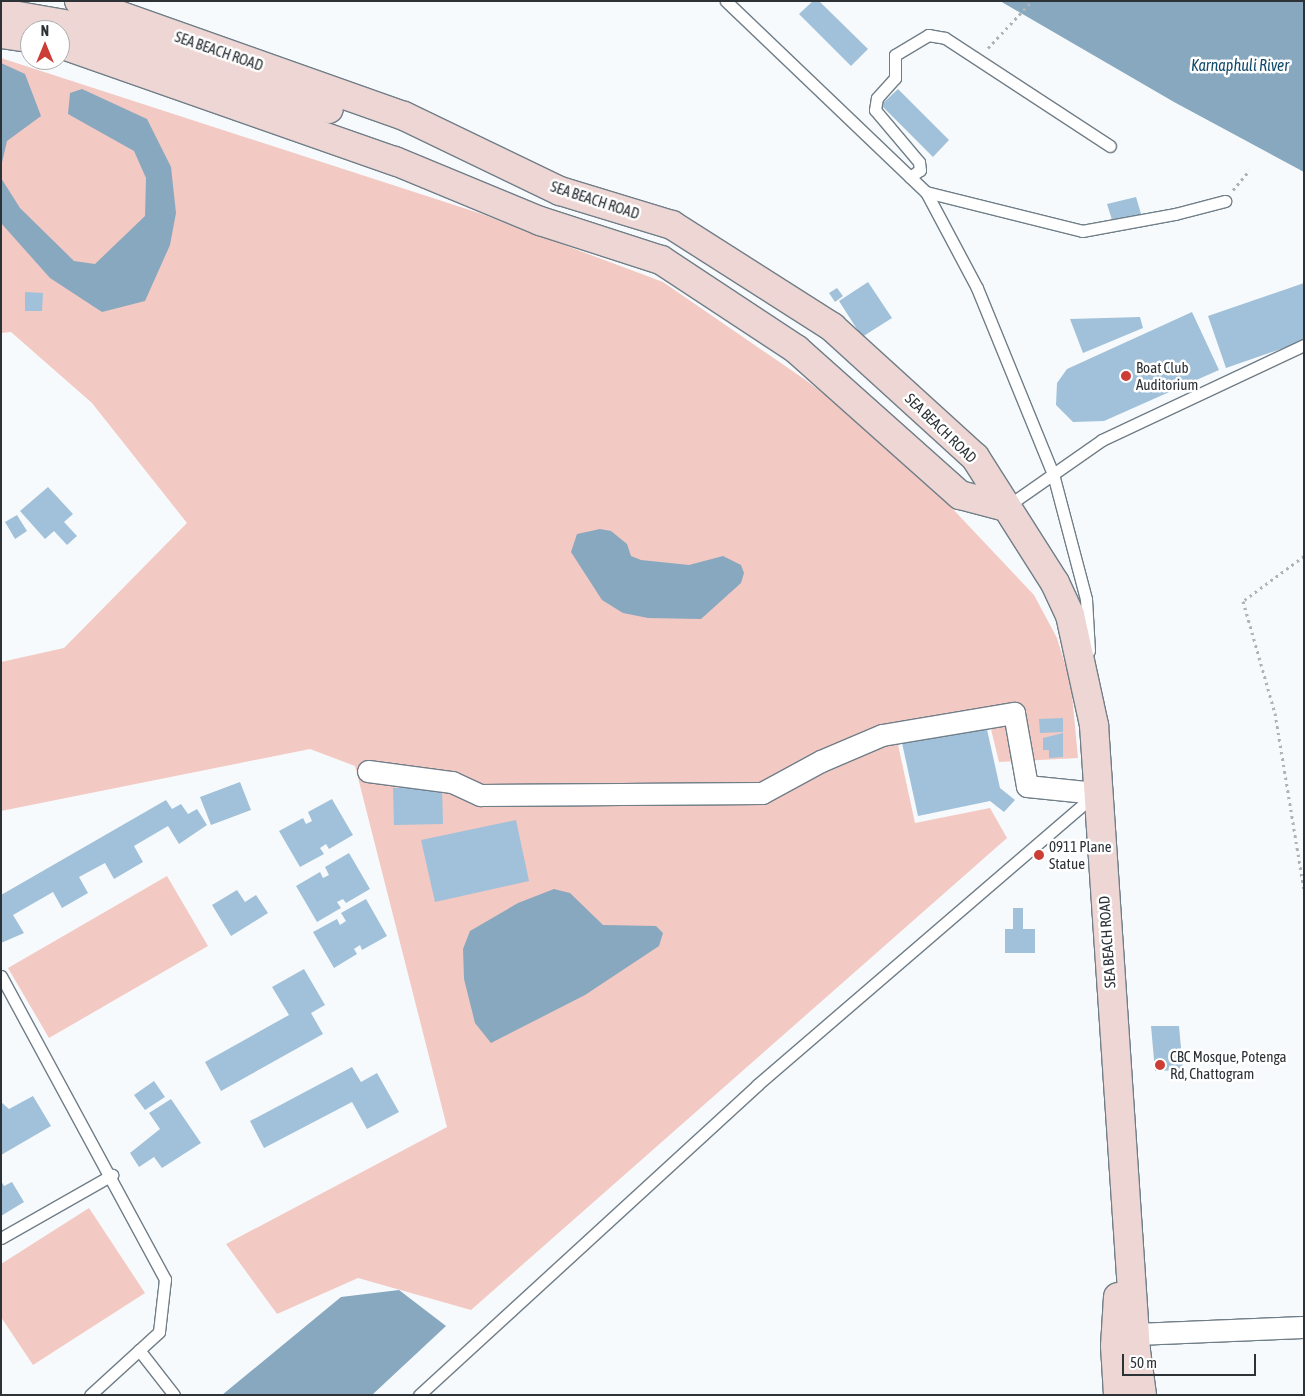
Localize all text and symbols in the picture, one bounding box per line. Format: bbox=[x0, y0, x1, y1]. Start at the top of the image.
north arrow bbox=[20, 20, 70, 70]
text: N bbox=[41, 23, 49, 39]
street label: SEA BEACH ROAD bbox=[172, 27, 266, 75]
water label: Karnaphuli River bbox=[1191, 55, 1289, 75]
street label: SEA BEACH ROAD bbox=[548, 177, 642, 223]
place label: Boat Club Auditorium bbox=[1136, 358, 1198, 393]
marker: Boat Club Auditorium bbox=[1120, 370, 1132, 382]
street label: SEA BEACH ROAD bbox=[902, 389, 980, 467]
place label: 0911 Plane Statue bbox=[1049, 837, 1112, 872]
marker: 0911 Plane Statue bbox=[1033, 849, 1045, 861]
street label: SEA BEACH ROAD bbox=[1095, 895, 1119, 989]
place label: CBC Mosque, Potenga Rd, Chattogram bbox=[1170, 1047, 1287, 1082]
marker: CBC Mosque, Potenga Rd, Chattogram bbox=[1154, 1059, 1166, 1071]
scale bar bbox=[1125, 1344, 1259, 1376]
text: 50 m bbox=[1130, 1354, 1157, 1371]

